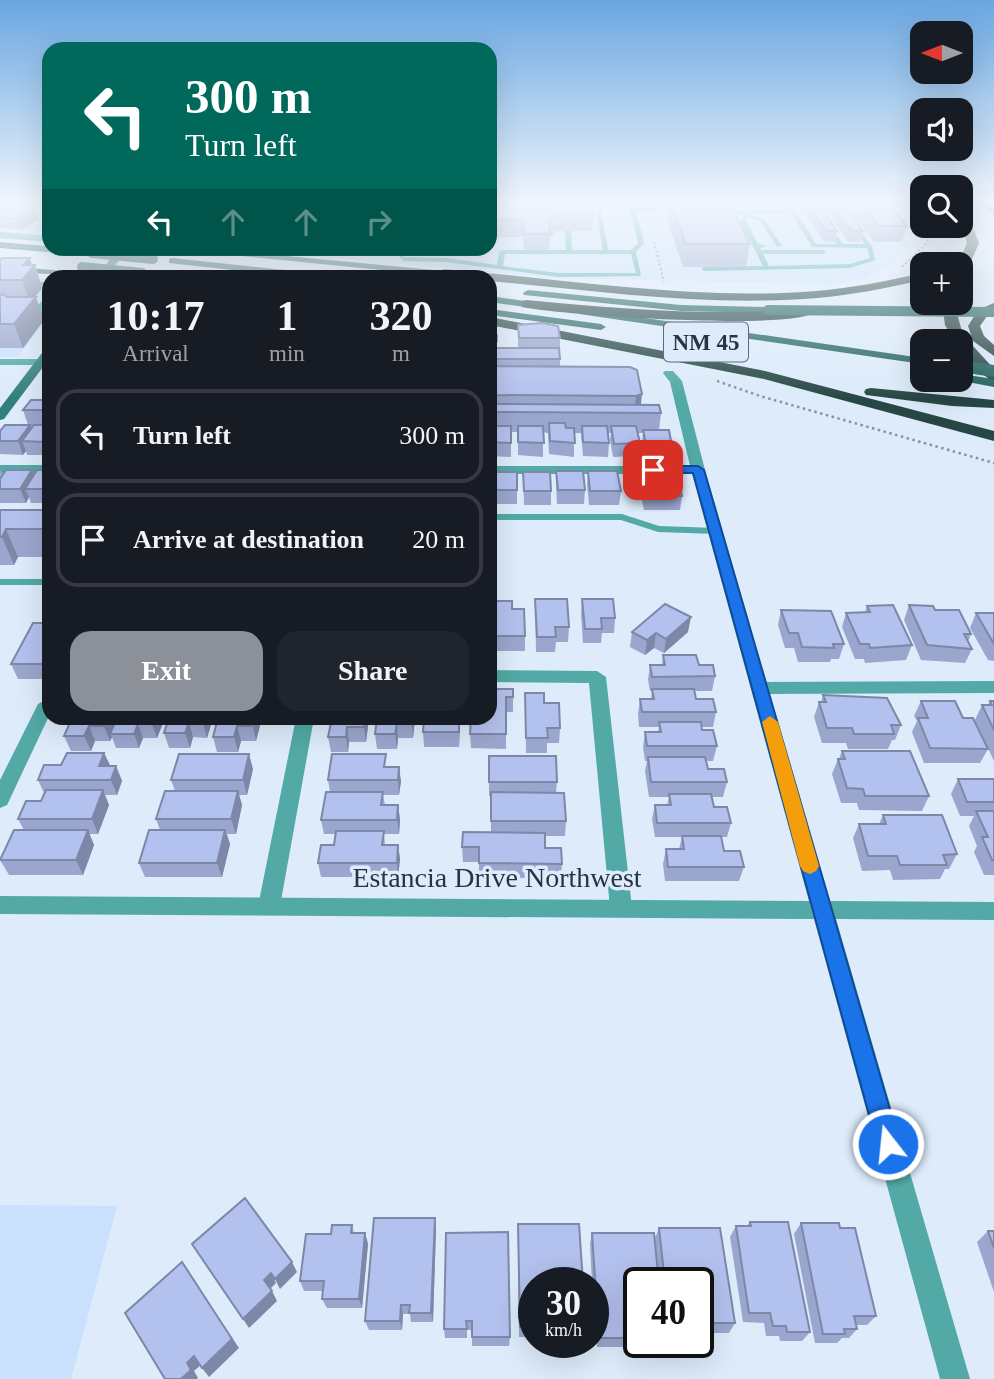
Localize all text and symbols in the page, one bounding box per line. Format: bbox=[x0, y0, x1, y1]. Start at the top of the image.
north arrow bbox=[910, 21, 973, 84]
map controls bbox=[910, 21, 973, 392]
text: 300 m bbox=[185, 69, 312, 124]
icon: left bbox=[70, 70, 161, 161]
button: sound bbox=[910, 98, 973, 161]
text: Turn left bbox=[185, 127, 297, 163]
button: search bbox=[910, 175, 973, 238]
icon: left bbox=[141, 203, 179, 241]
icon: ahead bbox=[214, 203, 252, 241]
icon: ahead bbox=[287, 203, 325, 241]
icon: right bbox=[360, 203, 398, 241]
button: + bbox=[910, 252, 973, 315]
text: 10:17 bbox=[107, 293, 205, 339]
text: 1 bbox=[276, 293, 297, 339]
text: 320 bbox=[369, 293, 432, 339]
road number: NM 45 bbox=[664, 322, 748, 362]
button: − bbox=[910, 329, 973, 392]
text: Arrival bbox=[122, 341, 189, 366]
text: min bbox=[269, 341, 305, 366]
text: m bbox=[392, 341, 410, 366]
icon: left bbox=[74, 417, 112, 455]
text: Turn left bbox=[133, 421, 231, 450]
text: 300 m bbox=[399, 421, 465, 450]
pin bbox=[623, 440, 683, 500]
icon: arrive bbox=[634, 451, 672, 489]
icon: arrive bbox=[74, 521, 112, 559]
text: Arrive at destination bbox=[133, 525, 364, 554]
text: 20 m bbox=[412, 525, 465, 554]
button: Exit bbox=[70, 631, 263, 711]
button: Share bbox=[277, 631, 469, 711]
street label: Estancia Drive Northwest bbox=[352, 862, 642, 893]
position arrow bbox=[851, 1107, 925, 1181]
speed limit sign: 40 bbox=[623, 1267, 714, 1358]
text: 30 bbox=[546, 1284, 581, 1323]
text: km/h bbox=[545, 1320, 582, 1340]

